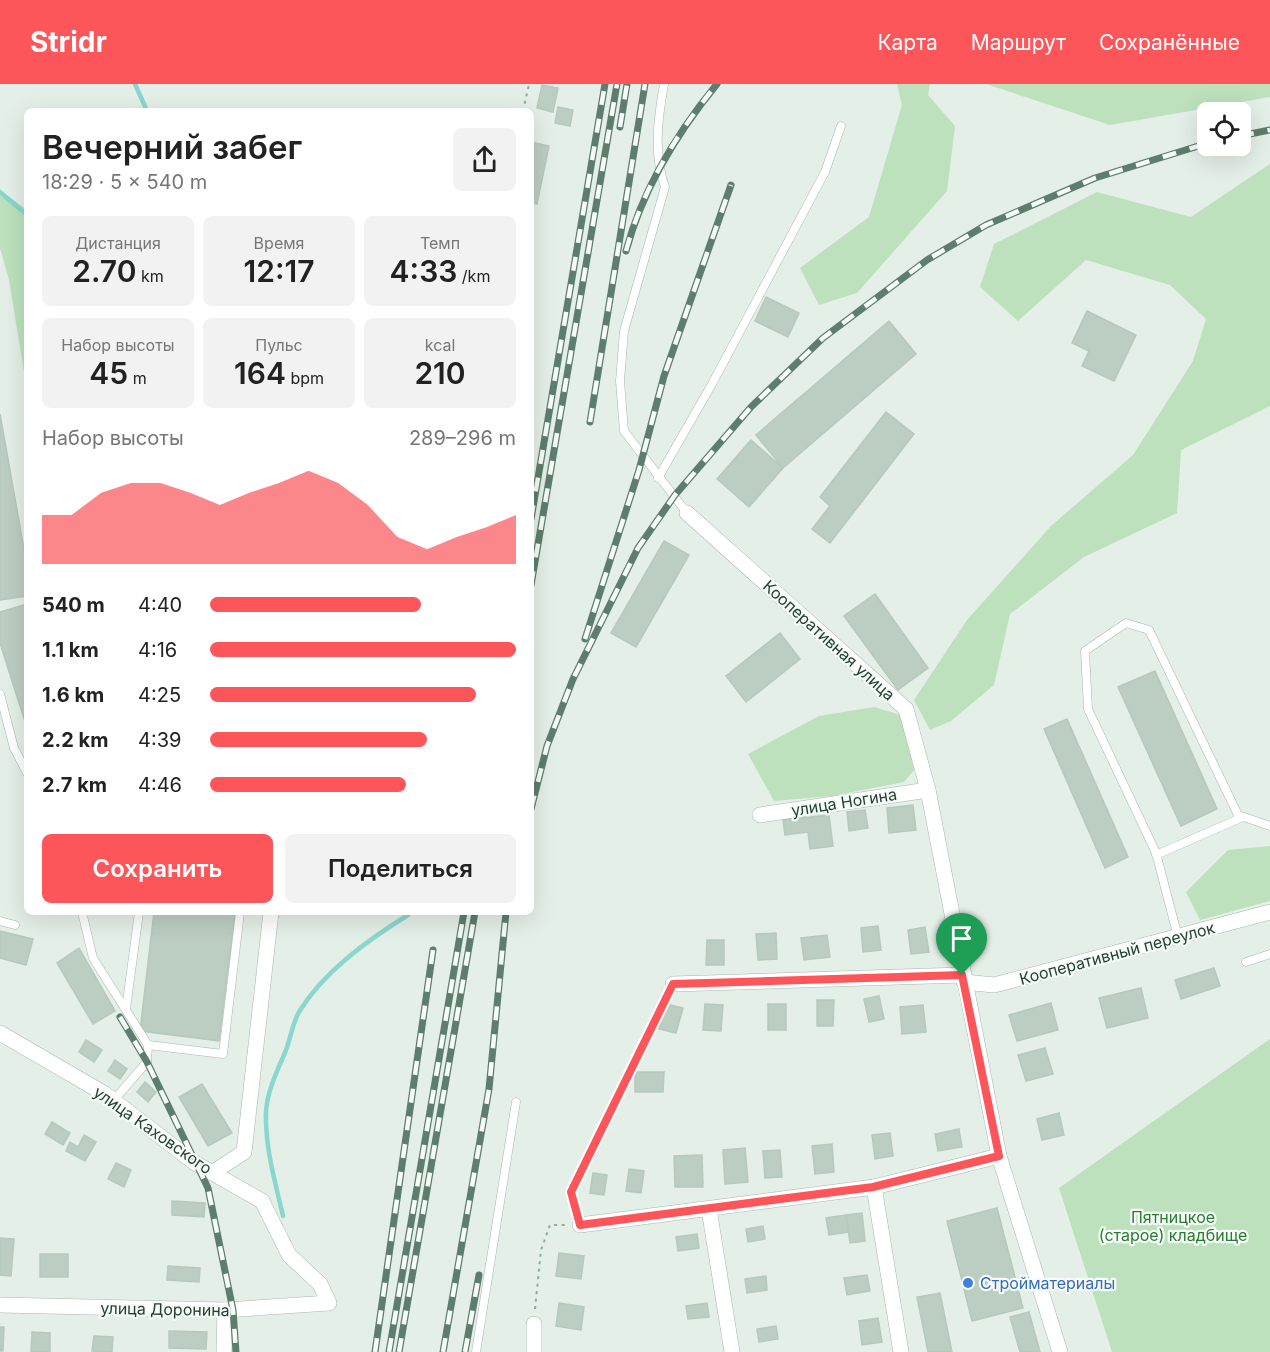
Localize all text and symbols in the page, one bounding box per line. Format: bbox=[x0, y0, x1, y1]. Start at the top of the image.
text: Stridr bbox=[30, 25, 107, 59]
text: Карта bbox=[877, 30, 938, 55]
text: Маршрут bbox=[971, 30, 1066, 55]
text: Сохранённые bbox=[1099, 30, 1240, 55]
map controls bbox=[1197, 102, 1251, 156]
button: locate bbox=[1197, 102, 1251, 156]
text: Вечерний забег bbox=[42, 127, 302, 167]
button: share bbox=[453, 128, 516, 191]
text: 18:29 · 5 × 540 m bbox=[42, 170, 207, 194]
text: Дистанция bbox=[75, 233, 161, 253]
text: Время bbox=[254, 233, 304, 253]
text: Темп bbox=[420, 233, 460, 253]
text: 2.70 bbox=[72, 253, 136, 289]
text: 12:17 bbox=[244, 253, 314, 289]
text: 4:33 bbox=[390, 253, 457, 289]
text: km bbox=[136, 266, 164, 286]
text: /km bbox=[457, 266, 490, 286]
text: Набор высоты bbox=[61, 335, 175, 355]
text: Пульс bbox=[255, 335, 303, 355]
text: kcal bbox=[425, 335, 455, 355]
text: 45 bbox=[89, 355, 128, 391]
text: 164 bbox=[234, 355, 286, 391]
text: 210 bbox=[414, 355, 466, 391]
text: m bbox=[128, 368, 147, 388]
text: bpm bbox=[286, 368, 324, 388]
text: Набор высоты bbox=[42, 426, 184, 450]
text: 289–296 m bbox=[409, 426, 516, 450]
street label: Кооперативная улица bbox=[759, 576, 899, 704]
text: 540 m bbox=[42, 593, 105, 617]
text: 4:40 bbox=[138, 593, 182, 617]
text: 1.1 km bbox=[42, 638, 99, 662]
text: 4:16 bbox=[138, 638, 177, 662]
text: 1.6 km bbox=[42, 683, 104, 707]
text: 4:25 bbox=[138, 683, 181, 707]
text: 2.2 km bbox=[42, 728, 108, 752]
text: 4:39 bbox=[138, 728, 181, 752]
text: 2.7 km bbox=[42, 773, 107, 797]
text: 4:46 bbox=[138, 773, 182, 797]
street label: улица Ногина bbox=[790, 784, 898, 820]
button: Сохранить bbox=[42, 834, 273, 903]
button: Поделиться bbox=[285, 834, 516, 903]
pin bbox=[936, 913, 987, 975]
street label: Кооперативный переулок bbox=[1017, 917, 1217, 989]
icon: arrive bbox=[945, 922, 978, 955]
street label: улица Каховского bbox=[90, 1082, 216, 1178]
park label: Пятницкое (старое) кладбище bbox=[1099, 1207, 1247, 1245]
place label: Стройматериалы bbox=[980, 1273, 1115, 1293]
marker: Стройматериалы bbox=[961, 1276, 975, 1290]
street label: улица Доронина bbox=[100, 1298, 230, 1320]

